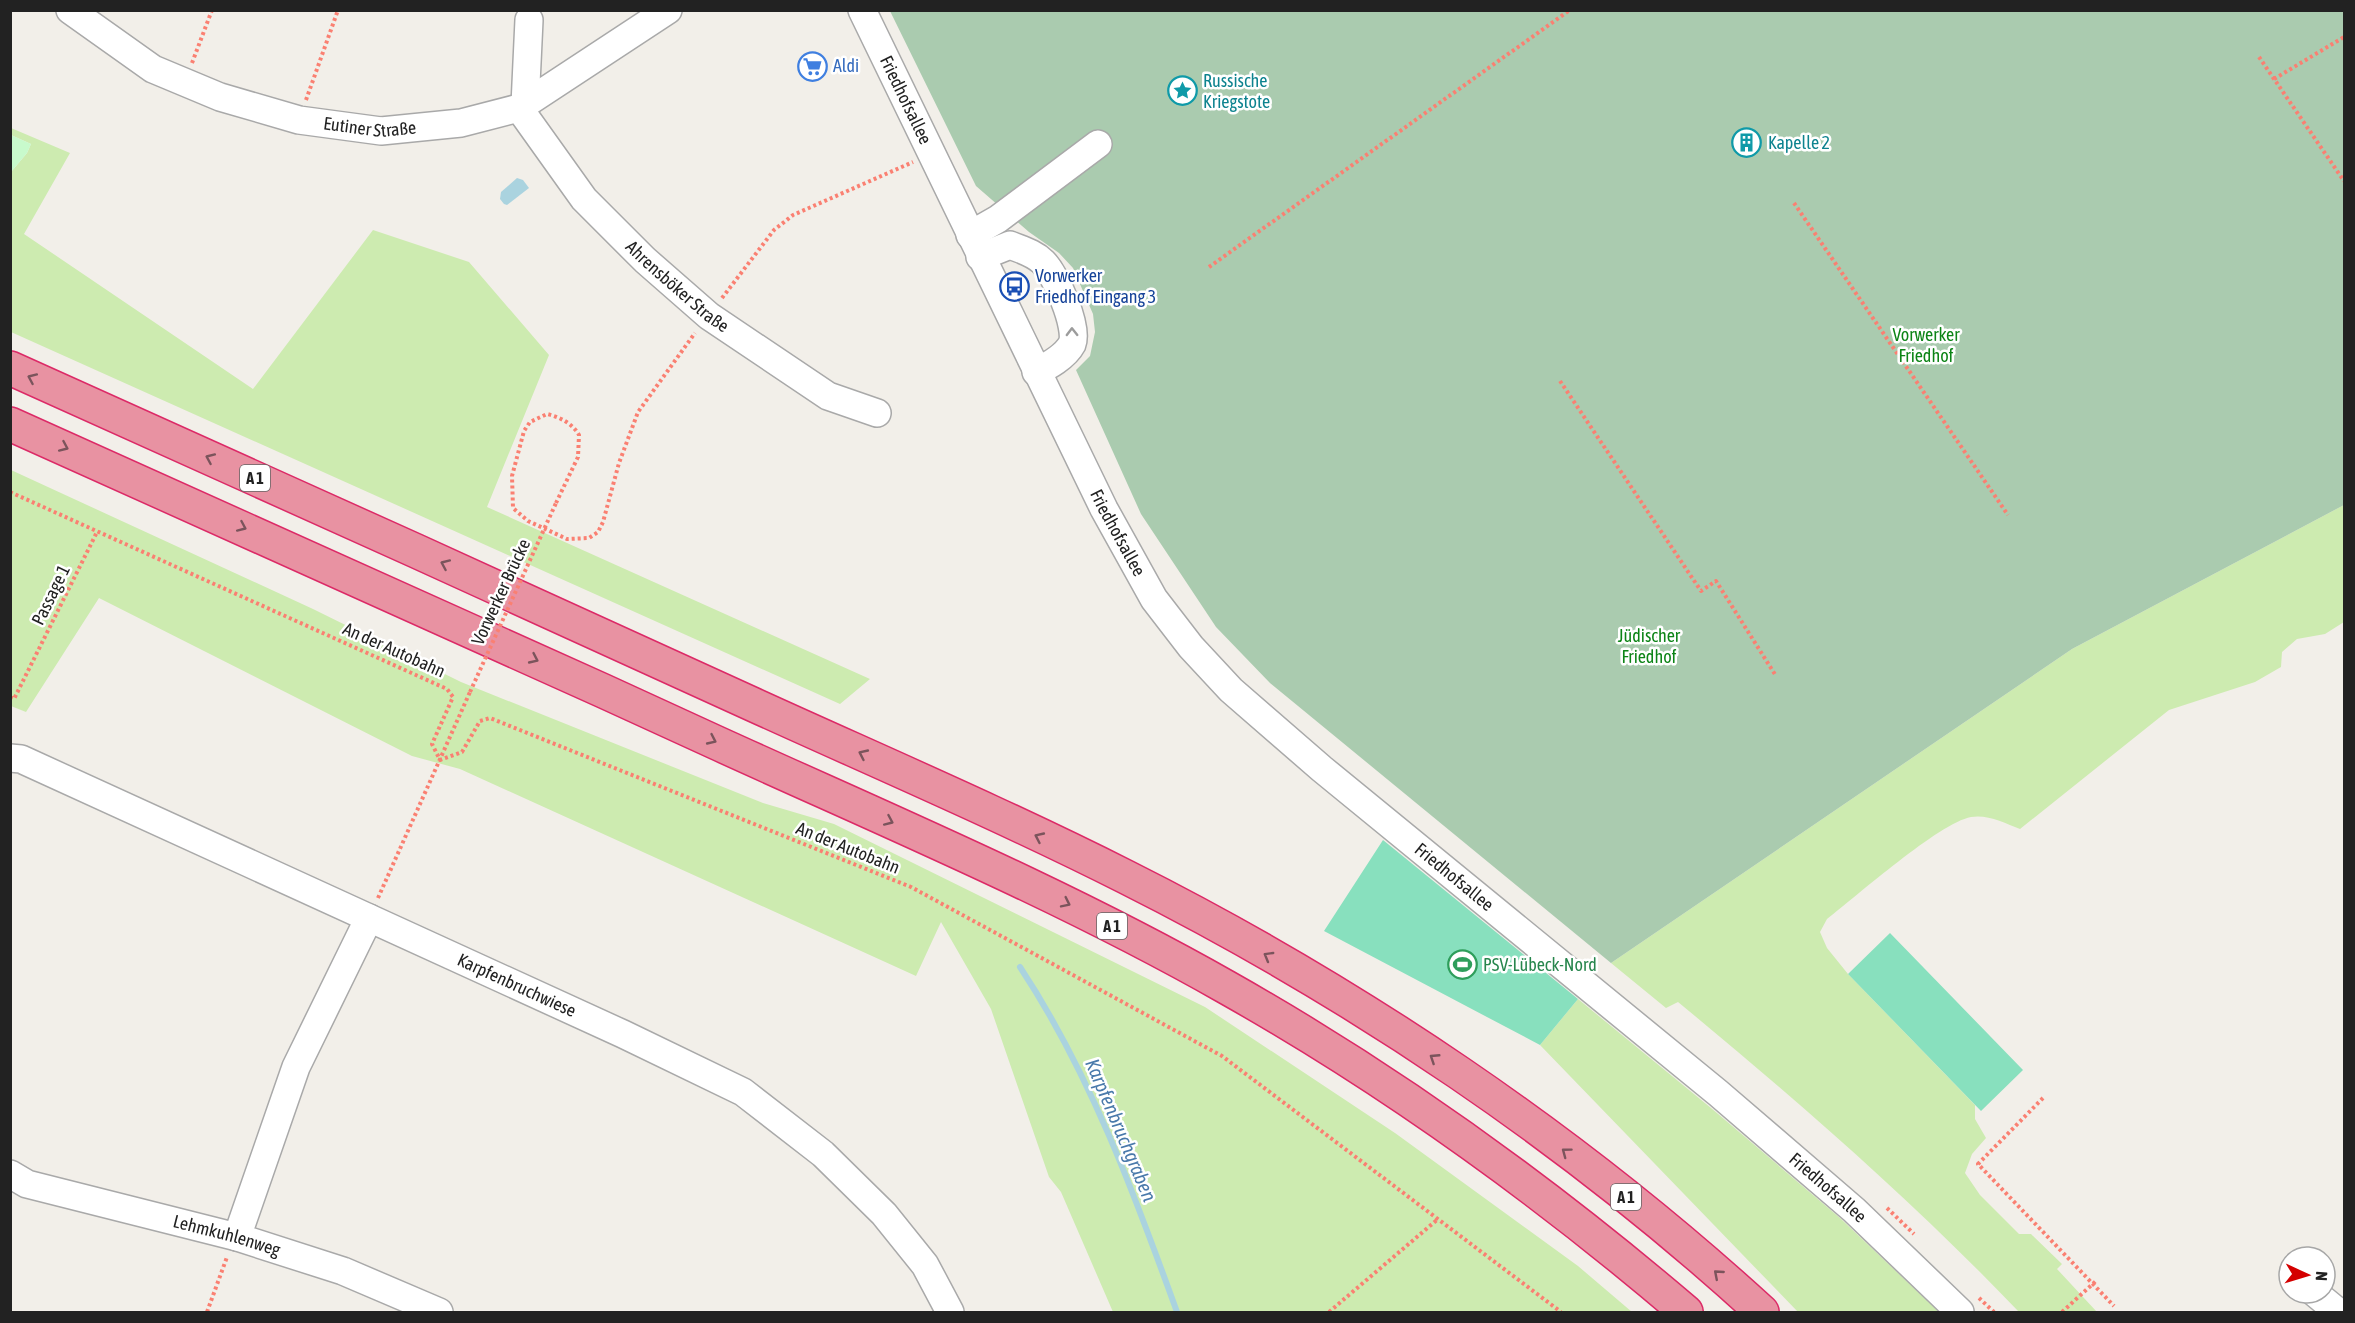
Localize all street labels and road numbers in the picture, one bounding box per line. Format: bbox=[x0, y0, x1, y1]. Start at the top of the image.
street label: Friedhofsallee bbox=[876, 52, 936, 147]
street label: Eutiner Straße bbox=[322, 112, 417, 141]
street label: Ahrensböker Straße bbox=[622, 236, 733, 336]
road number: A 1 bbox=[240, 465, 270, 491]
street label: Friedhofsallee bbox=[1086, 486, 1150, 580]
street label: Vorwerker Brücke bbox=[467, 535, 534, 648]
street label: Passage 1 bbox=[27, 561, 74, 628]
street label: An der Autobahn bbox=[340, 618, 449, 681]
street label: An der Autobahn bbox=[793, 817, 903, 878]
street label: Friedhofsallee bbox=[1411, 838, 1498, 915]
road number: A 1 bbox=[1097, 913, 1127, 939]
street label: Karpfenbruchwiese bbox=[454, 949, 580, 1021]
street label: Friedhofsallee bbox=[1785, 1148, 1871, 1226]
road number: A 1 bbox=[1611, 1184, 1641, 1210]
street label: Lehmkuhlenweg bbox=[171, 1210, 283, 1260]

